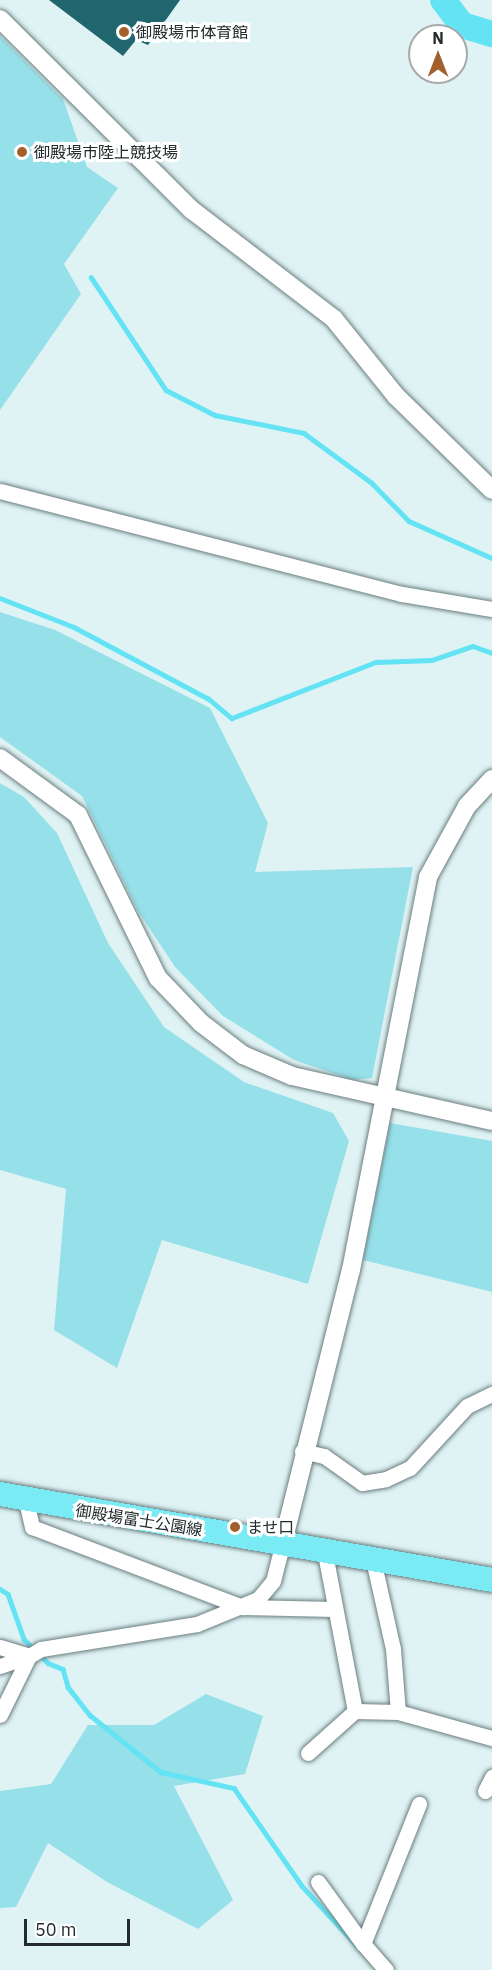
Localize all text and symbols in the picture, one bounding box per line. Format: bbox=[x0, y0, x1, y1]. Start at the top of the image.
place label: 御殿場市体育館 bbox=[136, 22, 248, 42]
north arrow bbox=[408, 24, 468, 84]
marker: 御殿場市体育館 bbox=[117, 25, 131, 39]
text: N bbox=[432, 28, 444, 48]
place label: 御殿場市陸上競技場 bbox=[34, 142, 178, 162]
marker: 御殿場市陸上競技場 bbox=[15, 145, 29, 159]
street label: 御殿場富士公園線 bbox=[74, 1501, 204, 1539]
place label: ませ口 bbox=[247, 1517, 295, 1537]
marker: ませ口 bbox=[228, 1520, 242, 1534]
scale bar bbox=[27, 1907, 134, 1945]
text: 50 m bbox=[35, 1918, 77, 1941]

